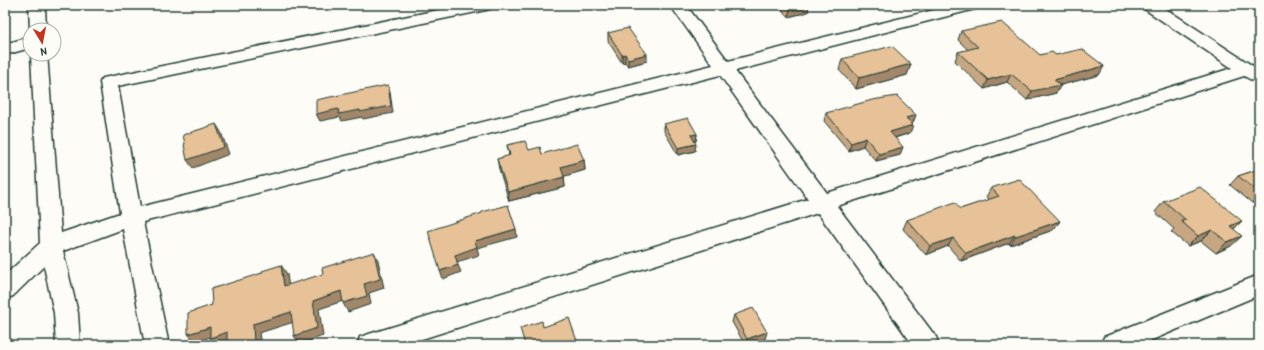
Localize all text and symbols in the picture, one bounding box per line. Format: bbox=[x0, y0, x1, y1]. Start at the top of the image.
north arrow bbox=[22, 22, 62, 62]
text: N bbox=[39, 44, 48, 59]

